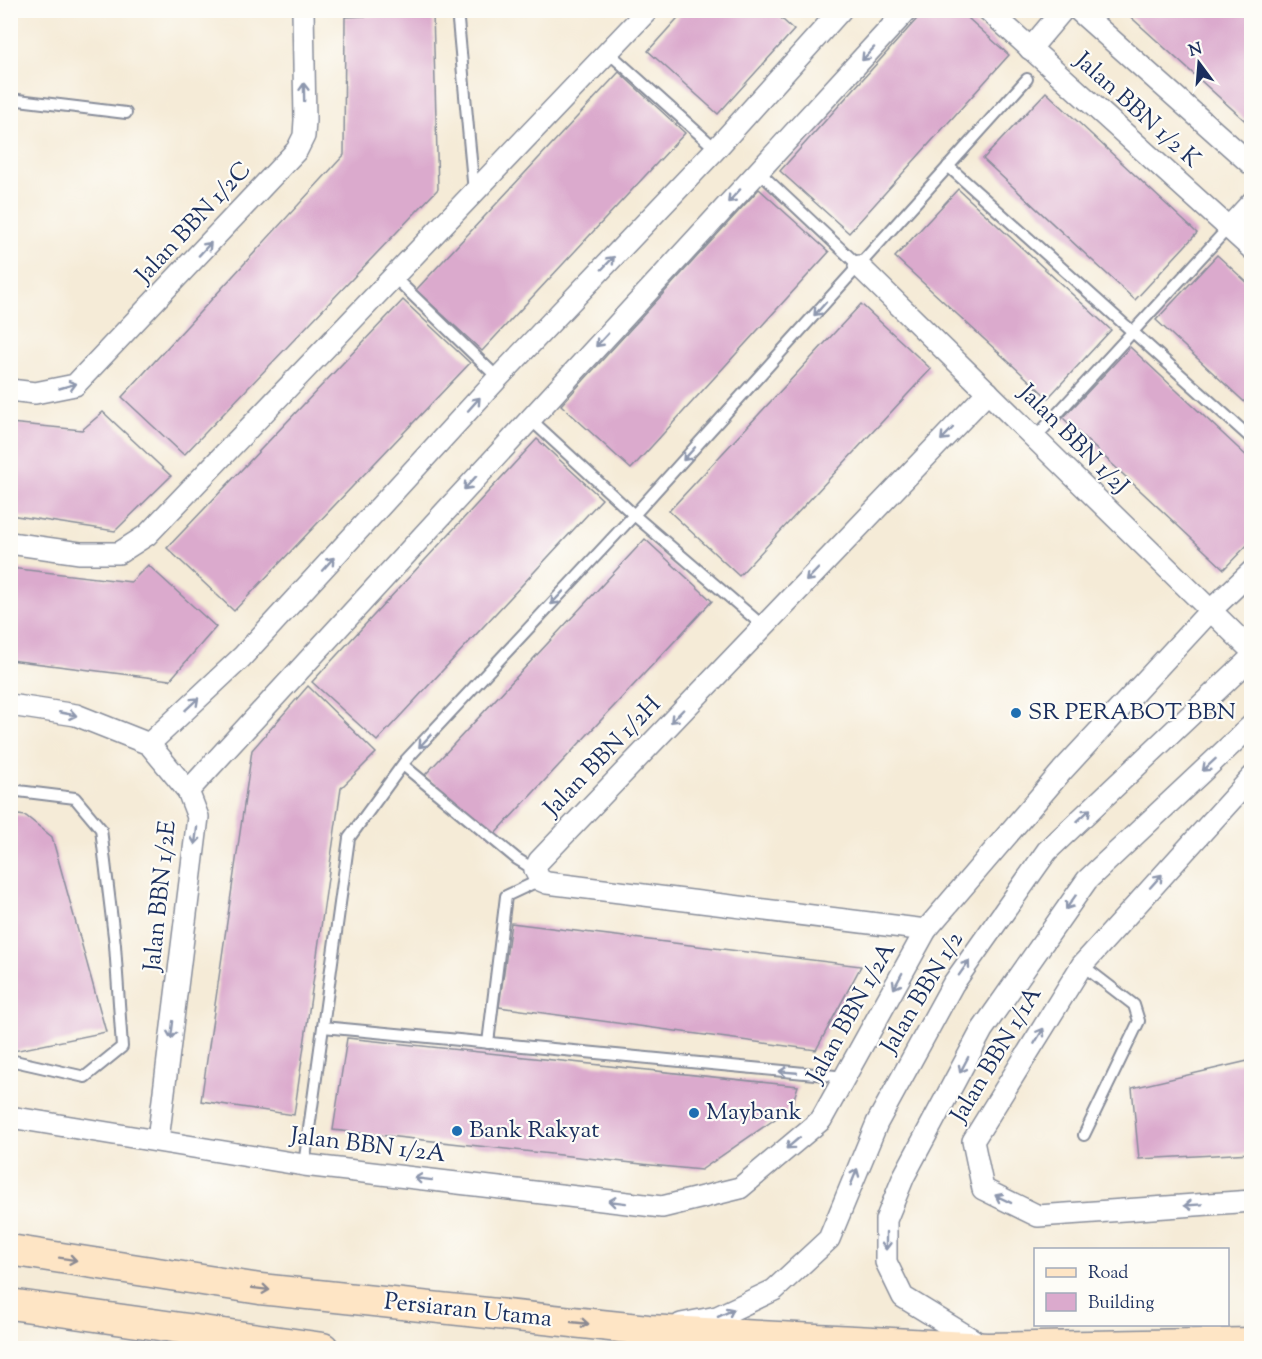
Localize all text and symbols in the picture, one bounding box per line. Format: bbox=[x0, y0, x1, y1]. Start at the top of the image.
north arrow bbox=[1169, 33, 1229, 93]
one-way arrow bbox=[861, 46, 875, 61]
street label: Jalan BBN 1/2 K bbox=[1068, 47, 1206, 175]
one-way arrow bbox=[299, 83, 310, 103]
street label: Jalan BBN 1/2C bbox=[127, 154, 260, 293]
one-way arrow bbox=[727, 189, 741, 204]
one-way arrow bbox=[197, 242, 211, 257]
one-way arrow bbox=[600, 255, 615, 270]
one-way arrow bbox=[813, 302, 827, 317]
one-way arrow bbox=[595, 332, 609, 347]
street label: Jalan BBN 1/2J bbox=[1009, 376, 1136, 503]
one-way arrow bbox=[58, 380, 77, 391]
one-way arrow bbox=[466, 397, 481, 412]
one-way arrow bbox=[940, 427, 954, 442]
one-way arrow bbox=[682, 446, 696, 461]
one-way arrow bbox=[463, 476, 478, 491]
one-way arrow bbox=[321, 557, 335, 572]
one-way arrow bbox=[805, 567, 819, 582]
one-way arrow bbox=[550, 590, 564, 605]
street label: Jalan BBN 1/2H bbox=[535, 689, 669, 826]
place label: SR PERABOT BBN bbox=[1028, 696, 1236, 730]
one-way arrow bbox=[185, 697, 200, 711]
marker: SR PERABOT BBN bbox=[1009, 706, 1023, 720]
one-way arrow bbox=[670, 708, 684, 723]
one-way arrow bbox=[58, 709, 77, 720]
one-way arrow bbox=[417, 733, 432, 748]
one-way arrow bbox=[1202, 758, 1217, 772]
one-way arrow bbox=[1077, 808, 1092, 822]
street label: Jalan BBN 1/2E bbox=[136, 819, 186, 975]
one-way arrow bbox=[190, 826, 201, 846]
one-way arrow bbox=[1149, 874, 1163, 890]
one-way arrow bbox=[1065, 894, 1077, 910]
street label: Jalan BBN 1/2 bbox=[872, 926, 973, 1062]
street label: Jalan BBN 1/2A bbox=[798, 936, 905, 1091]
one-way arrow bbox=[958, 960, 970, 977]
one-way arrow bbox=[892, 972, 903, 990]
street label: Jalan BBN 1/1A bbox=[942, 980, 1051, 1131]
one-way arrow bbox=[166, 1019, 177, 1039]
one-way arrow bbox=[1033, 1028, 1045, 1045]
one-way arrow bbox=[958, 1056, 970, 1073]
one-way arrow bbox=[779, 1066, 798, 1077]
place label: Maybank bbox=[706, 1096, 802, 1130]
marker: Maybank bbox=[687, 1106, 701, 1120]
place label: Bank Rakyat bbox=[469, 1114, 599, 1148]
street label: Jalan BBN 1/2A bbox=[286, 1119, 448, 1172]
marker: Bank Rakyat bbox=[450, 1124, 464, 1138]
one-way arrow bbox=[785, 1137, 801, 1150]
one-way arrow bbox=[849, 1169, 860, 1187]
one-way arrow bbox=[414, 1173, 434, 1184]
one-way arrow bbox=[994, 1192, 1012, 1204]
one-way arrow bbox=[608, 1196, 627, 1207]
one-way arrow bbox=[1184, 1200, 1204, 1211]
one-way arrow bbox=[880, 1231, 892, 1251]
legend bbox=[1034, 1248, 1229, 1326]
one-way arrow bbox=[58, 1254, 78, 1265]
text: Road bbox=[1088, 1261, 1128, 1287]
one-way arrow bbox=[251, 1284, 270, 1295]
street label: Persiaran Utama bbox=[382, 1285, 554, 1337]
text: Building bbox=[1088, 1291, 1154, 1317]
one-way arrow bbox=[716, 1306, 734, 1318]
one-way arrow bbox=[570, 1318, 590, 1329]

